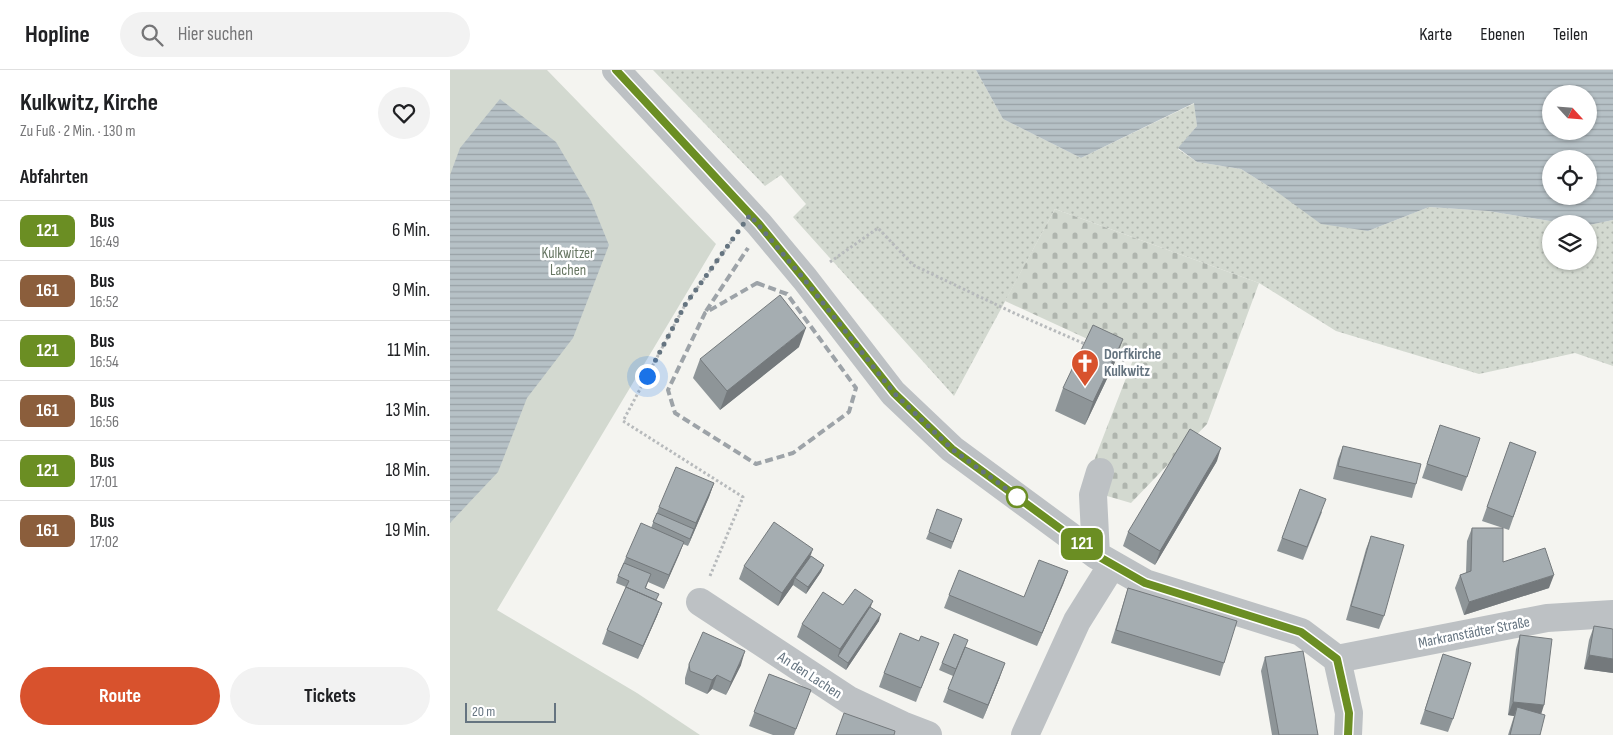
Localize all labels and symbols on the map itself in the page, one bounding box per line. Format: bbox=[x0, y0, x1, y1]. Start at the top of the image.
north arrow bbox=[1542, 85, 1598, 140]
park label: Kulkwitzer Lachen bbox=[542, 244, 595, 280]
place label: Dorfkirche Kulkwitz bbox=[1104, 345, 1161, 381]
church icon: Dorfkirche Kulkwitz bbox=[1070, 348, 1100, 387]
your location bbox=[635, 364, 660, 389]
unlabelled marker bbox=[1006, 486, 1028, 508]
line badge: 121 bbox=[1053, 528, 1111, 560]
street label: Markranstädter Straße bbox=[1417, 612, 1531, 653]
street label: An den Lachen bbox=[773, 647, 845, 703]
scale bar bbox=[465, 700, 556, 723]

